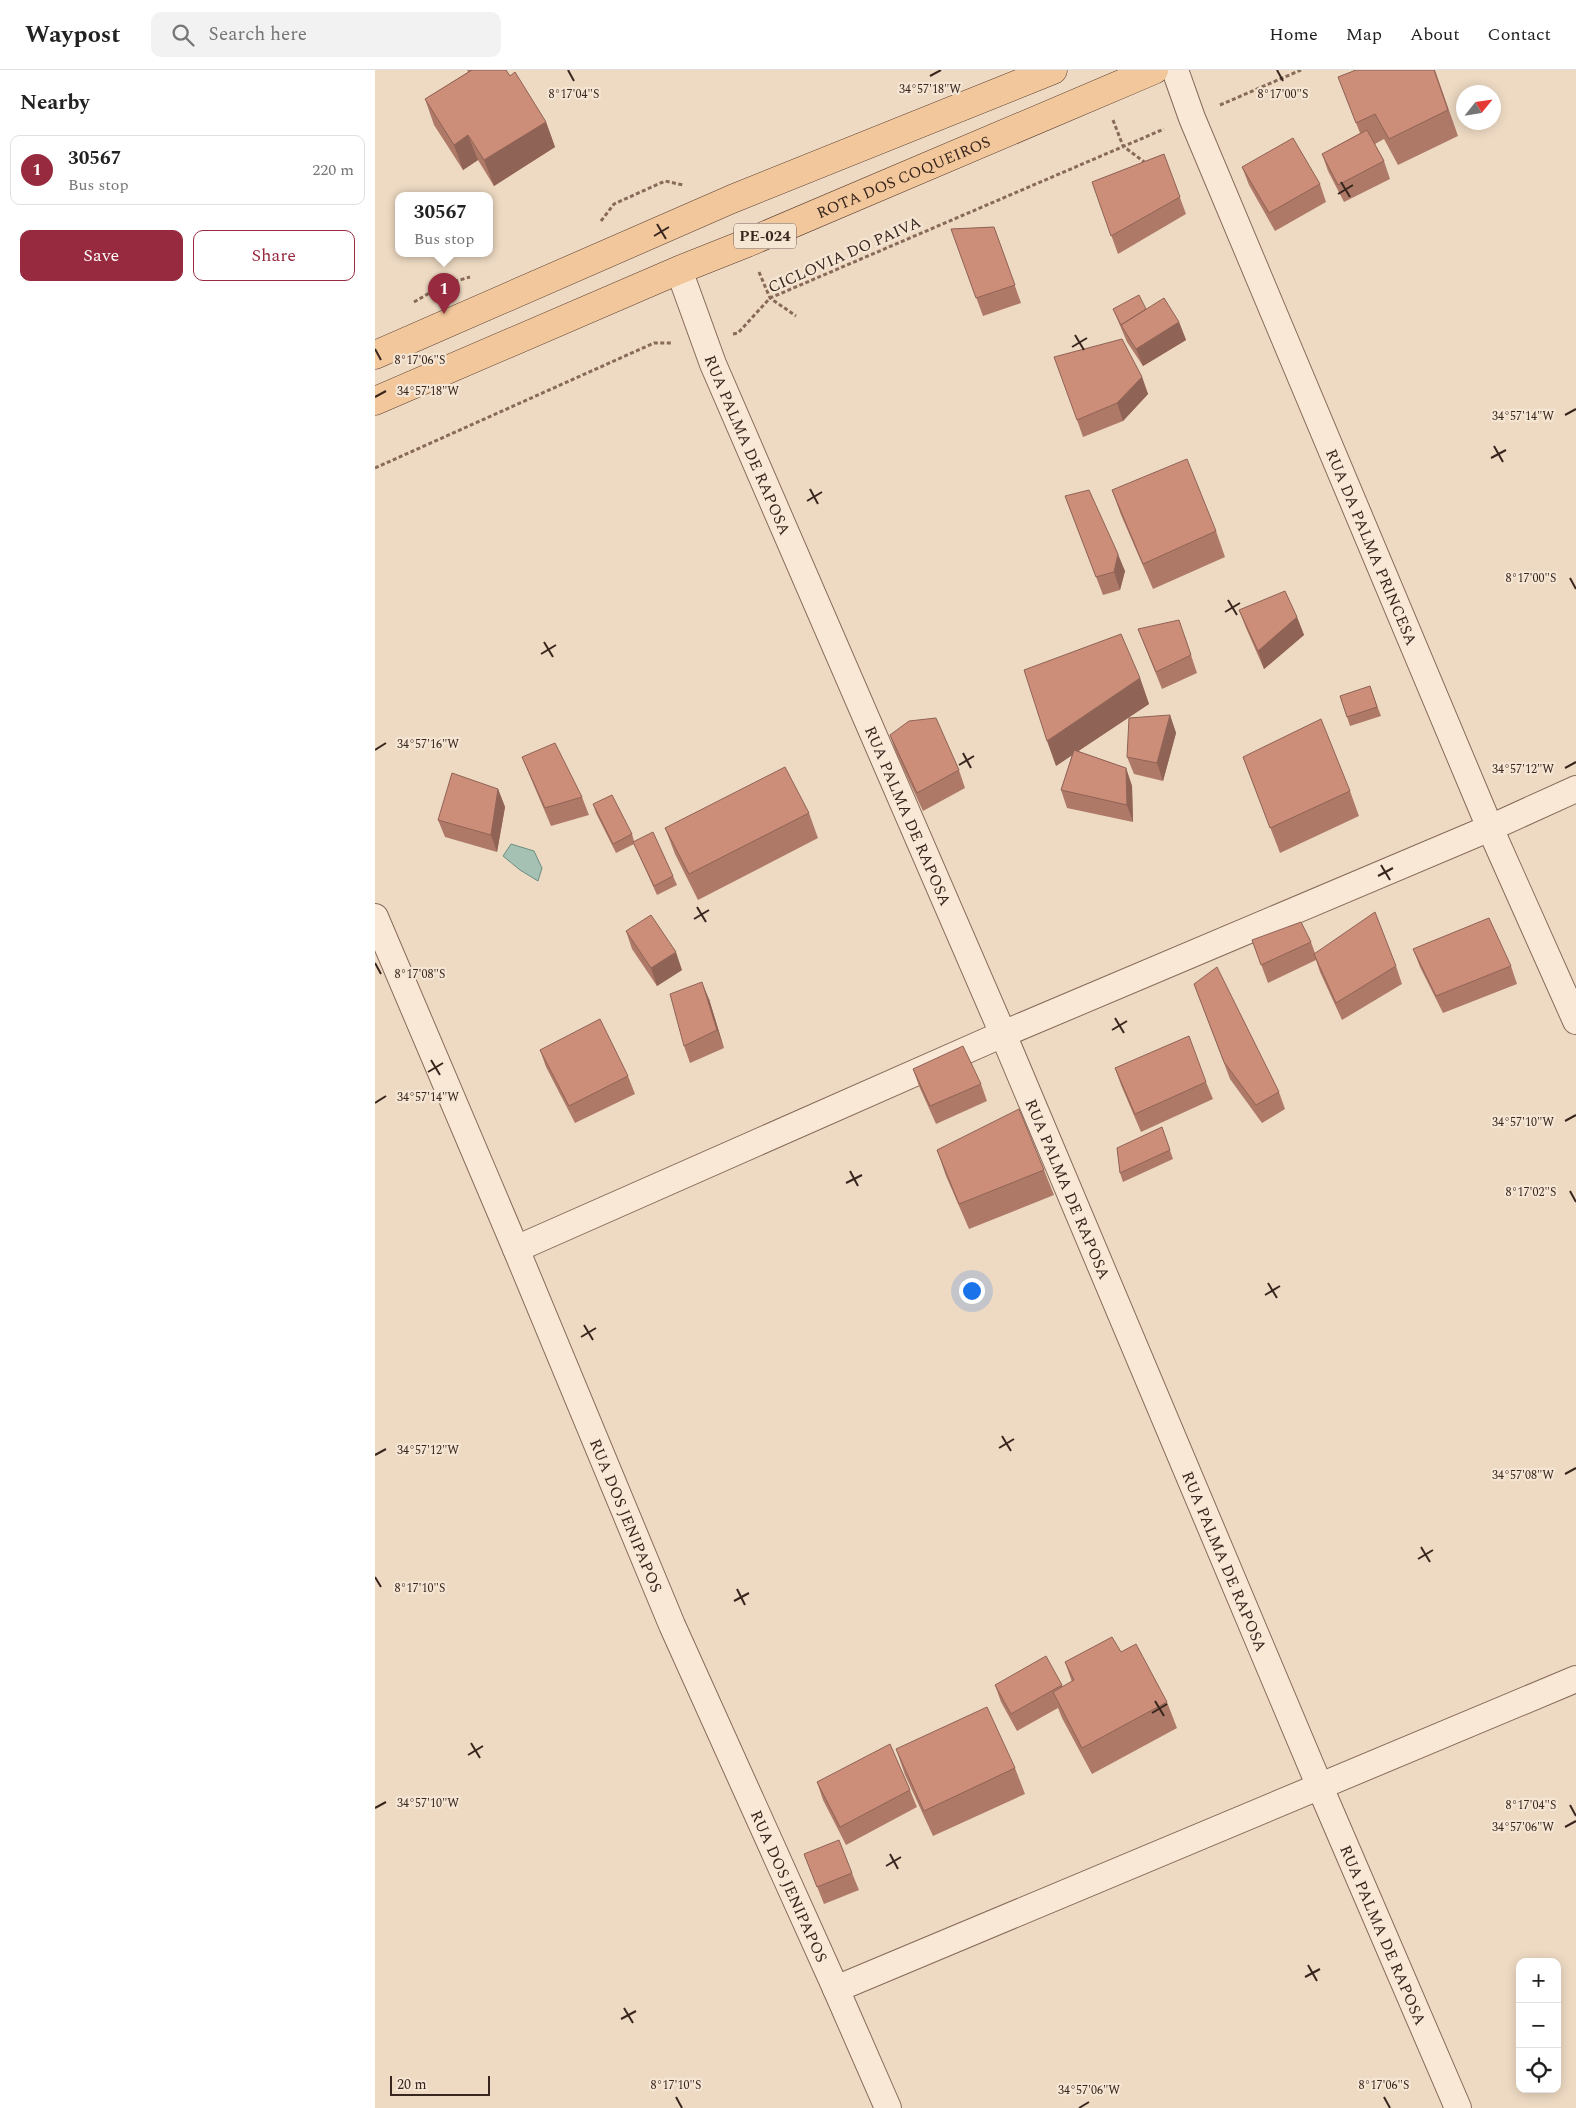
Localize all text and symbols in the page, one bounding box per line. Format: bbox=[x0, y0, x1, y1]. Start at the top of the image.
search box bbox=[151, 12, 501, 57]
text: Waypost bbox=[25, 17, 121, 53]
text: Search here bbox=[209, 20, 307, 49]
icon: search bbox=[169, 21, 197, 49]
text: Home bbox=[1269, 21, 1318, 48]
text: Map bbox=[1346, 21, 1382, 48]
text: About bbox=[1410, 21, 1460, 48]
text: Contact bbox=[1488, 21, 1551, 48]
text: 34°57'18"W bbox=[899, 80, 961, 99]
text: 8°17'04"S bbox=[549, 85, 599, 104]
text: 8°17'00"S bbox=[1258, 85, 1308, 104]
north arrow bbox=[1456, 85, 1501, 130]
text: Nearby bbox=[20, 87, 90, 119]
street label: ROTA DOS COQUEIROS bbox=[813, 130, 994, 225]
text: 30567 bbox=[68, 144, 121, 173]
text: 1 bbox=[33, 158, 41, 182]
text: 220 m bbox=[312, 158, 354, 182]
text: Bus stop bbox=[68, 173, 129, 197]
popup bbox=[395, 192, 493, 257]
text: 30567 bbox=[414, 198, 467, 227]
street label: CICLOVIA DO PAIVA bbox=[764, 210, 925, 299]
road number: PE-024 bbox=[734, 224, 796, 248]
text: Bus stop bbox=[414, 227, 474, 251]
button: Save bbox=[20, 230, 183, 281]
button: Share bbox=[193, 230, 355, 281]
pin: 1 bbox=[428, 273, 460, 314]
text: 8°17'06"S bbox=[395, 351, 445, 370]
street label: RUA PALMA DE RAPOSA bbox=[698, 352, 797, 539]
text: 34°57'18"W bbox=[397, 382, 459, 401]
text: 34°57'14"W bbox=[1492, 407, 1554, 426]
street label: RUA DA PALMA PRINCESA bbox=[1319, 445, 1423, 649]
text: 8°17'00"S bbox=[1506, 569, 1556, 588]
street label: RUA PALMA DE RAPOSA bbox=[858, 722, 957, 910]
text: 34°57'16"W bbox=[397, 735, 459, 754]
text: 34°57'12"W bbox=[1492, 760, 1554, 779]
text: 8°17'08"S bbox=[395, 965, 445, 984]
text: 34°57'14"W bbox=[397, 1088, 459, 1107]
street label: RUA PALMA DE RAPOSA bbox=[1019, 1095, 1116, 1283]
text: 34°57'10"W bbox=[1492, 1113, 1554, 1132]
text: 8°17'02"S bbox=[1506, 1183, 1556, 1202]
your location bbox=[959, 1278, 985, 1304]
street label: RUA DOS JENIPAPOS bbox=[583, 1435, 668, 1596]
text: 34°57'12"W bbox=[397, 1441, 459, 1460]
text: 34°57'08"W bbox=[1492, 1466, 1554, 1485]
street label: RUA PALMA DE RAPOSA bbox=[1175, 1467, 1273, 1656]
text: 8°17'10"S bbox=[395, 1579, 445, 1598]
text: 34°57'10"W bbox=[397, 1794, 459, 1813]
text: 8°17'04"S bbox=[1506, 1796, 1556, 1815]
street label: RUA DOS JENIPAPOS bbox=[744, 1806, 833, 1966]
text: 34°57'06"W bbox=[1492, 1818, 1554, 1837]
street label: RUA PALMA DE RAPOSA bbox=[1333, 1841, 1432, 2029]
map controls bbox=[1516, 1958, 1561, 2093]
button: + bbox=[1516, 1958, 1561, 2003]
button: − bbox=[1516, 2003, 1561, 2048]
button: locate bbox=[1516, 2048, 1561, 2093]
scale bar bbox=[390, 2073, 490, 2096]
text: 20 m bbox=[397, 2074, 427, 2095]
text: 8°17'10"S bbox=[651, 2076, 701, 2095]
text: 8°17'06"S bbox=[1359, 2076, 1409, 2095]
text: 34°57'06"W bbox=[1058, 2081, 1120, 2100]

